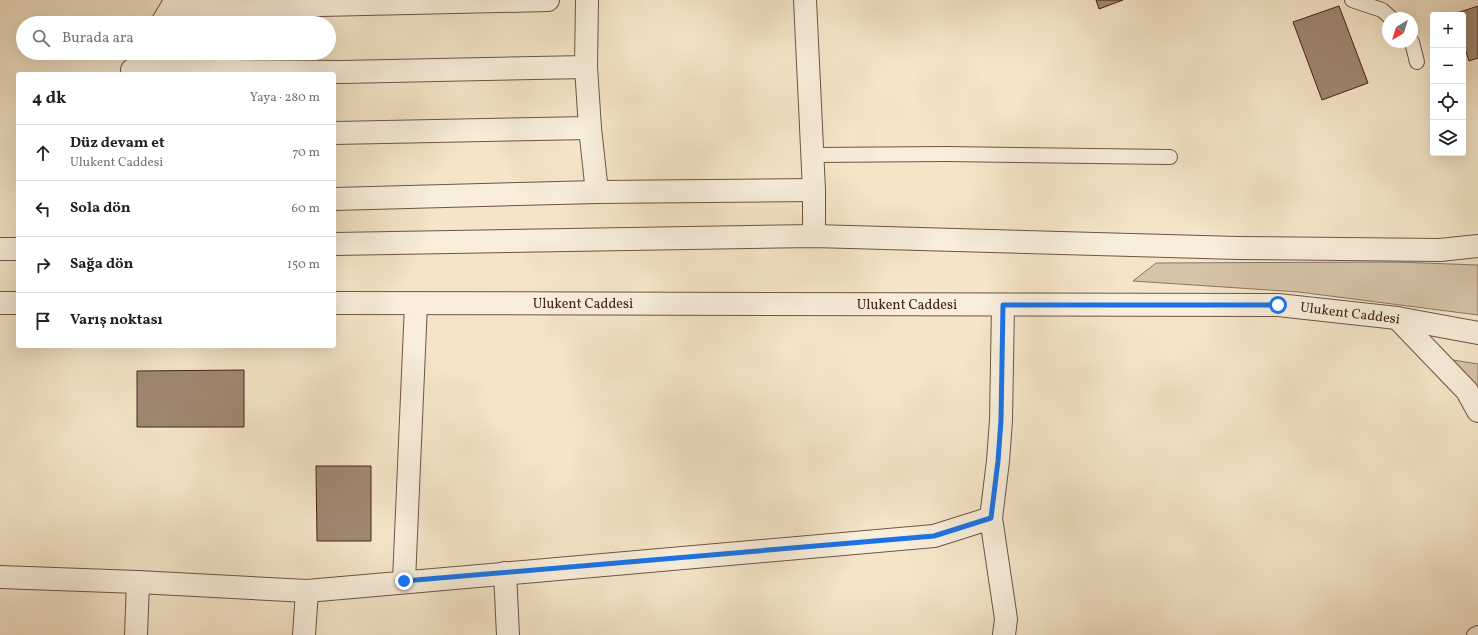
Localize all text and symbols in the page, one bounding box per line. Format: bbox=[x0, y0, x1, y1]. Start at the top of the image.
north arrow bbox=[1382, 12, 1418, 48]
map controls bbox=[1430, 12, 1466, 156]
button: + bbox=[1430, 12, 1466, 48]
search box bbox=[16, 16, 336, 60]
icon: search bbox=[30, 27, 52, 49]
text: Burada ara bbox=[62, 28, 134, 49]
button: − bbox=[1430, 48, 1466, 84]
button: locate bbox=[1430, 84, 1466, 120]
text: 4 dk bbox=[32, 87, 66, 110]
text: Yaya · 280 m bbox=[250, 89, 320, 107]
button: layers bbox=[1430, 120, 1466, 156]
text: Düz devam et bbox=[70, 133, 165, 154]
icon: ahead bbox=[32, 142, 54, 164]
text: 70 m bbox=[292, 144, 320, 162]
text: Ulukent Caddesi bbox=[70, 154, 163, 172]
icon: left bbox=[32, 198, 54, 220]
text: Sola dön bbox=[70, 198, 131, 219]
text: 60 m bbox=[292, 200, 320, 218]
icon: right bbox=[32, 254, 54, 276]
text: Sağa dön bbox=[70, 254, 134, 275]
text: 150 m bbox=[287, 256, 320, 274]
street label: Ulukent Caddesi bbox=[533, 295, 633, 314]
street label: Ulukent Caddesi bbox=[857, 296, 957, 315]
route start bbox=[1269, 296, 1287, 314]
street label: Ulukent Caddesi bbox=[1299, 298, 1401, 330]
icon: arrive bbox=[32, 310, 54, 332]
text: Varış noktası bbox=[70, 310, 163, 331]
route end bbox=[395, 572, 413, 590]

